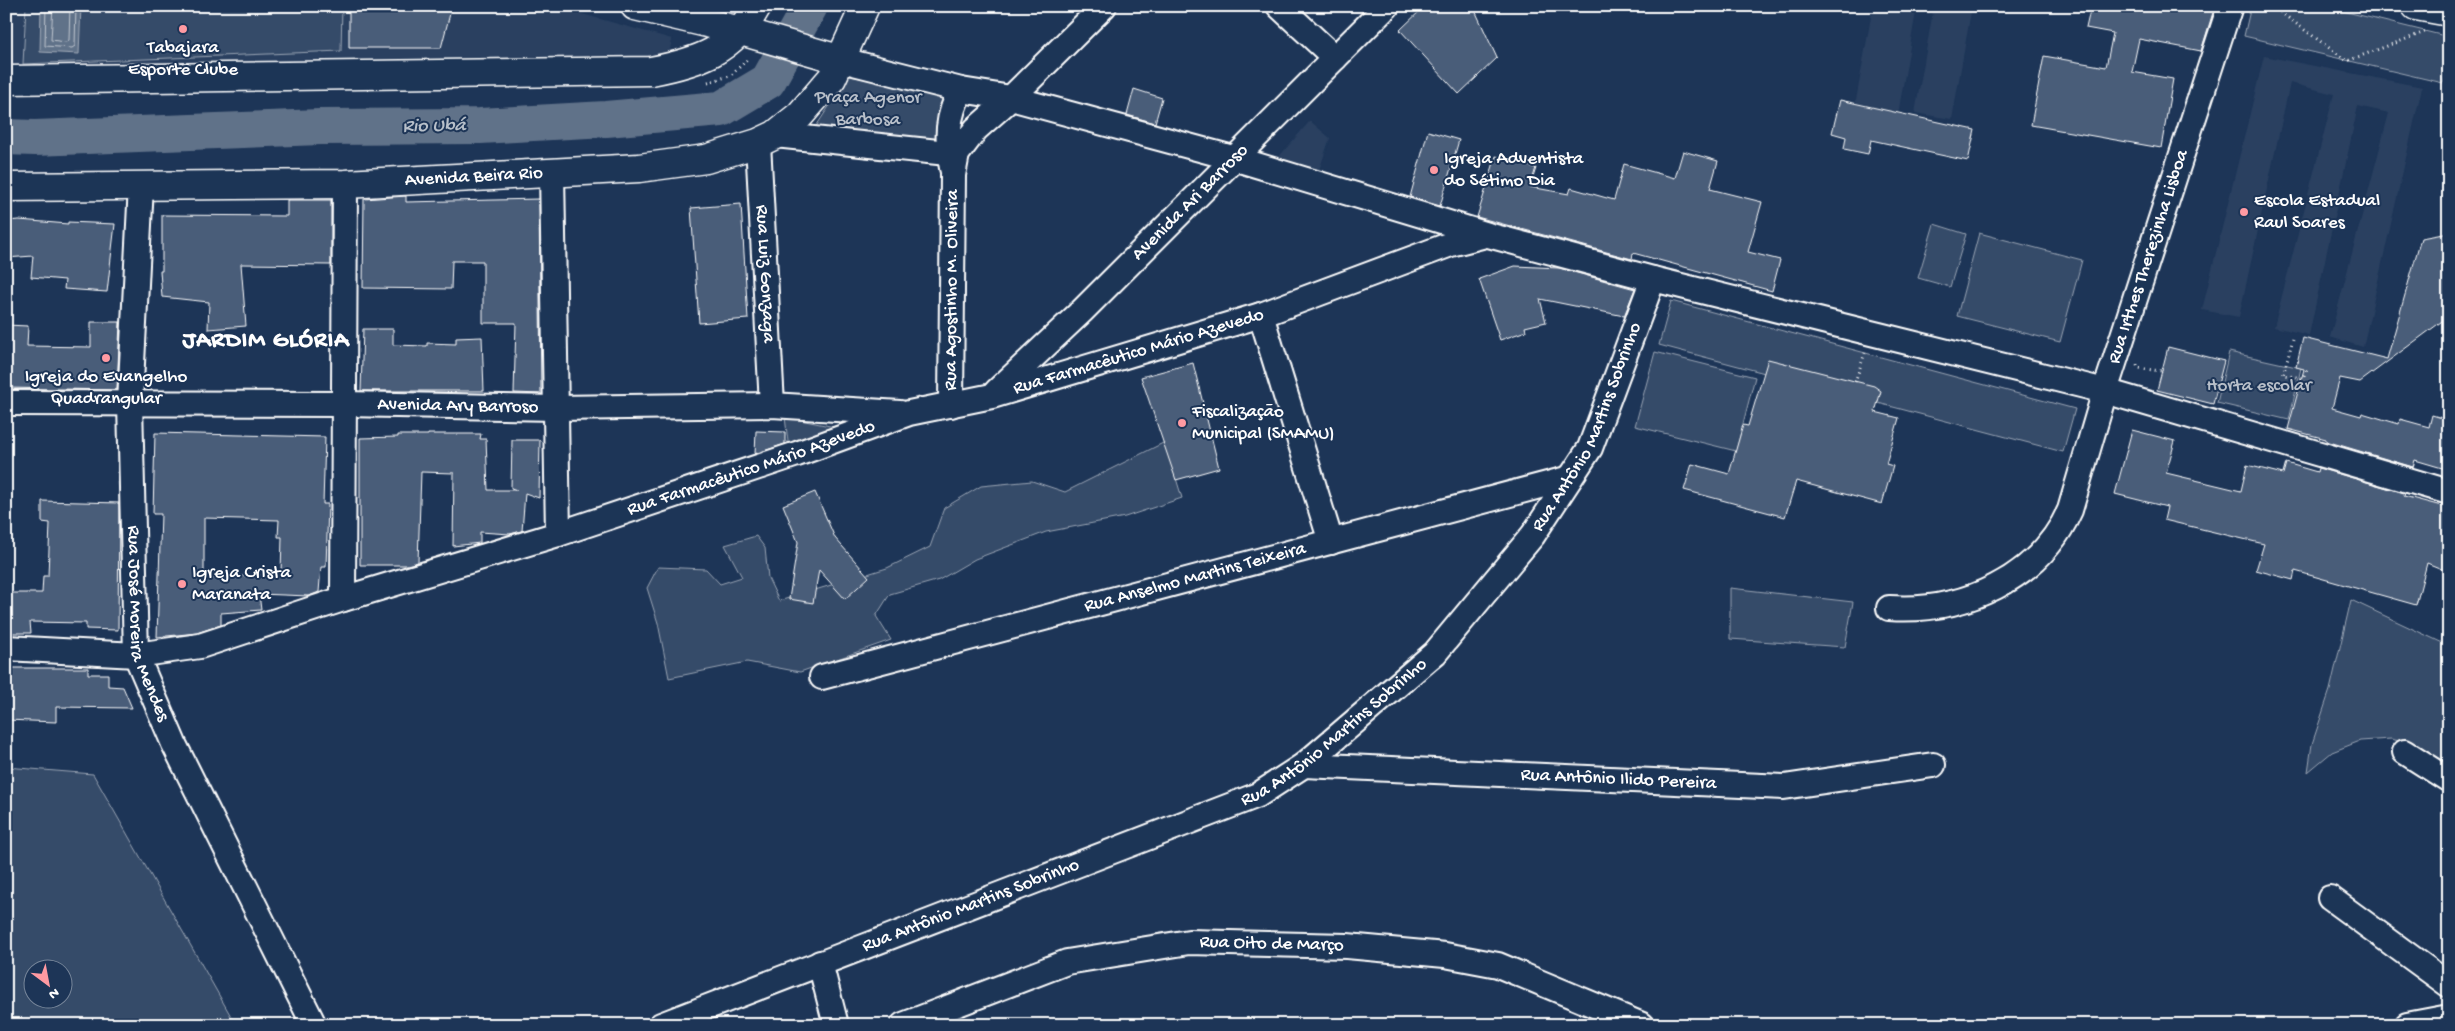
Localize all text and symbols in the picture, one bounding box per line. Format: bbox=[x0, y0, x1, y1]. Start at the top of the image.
marker: Tabajara Esporte Clube bbox=[177, 23, 189, 35]
place label: Tabajara Esporte Clube bbox=[128, 37, 238, 82]
park label: Praça Agenor Barbosa bbox=[814, 87, 924, 132]
water label: Rio Ubá bbox=[402, 115, 468, 139]
street label: Avenida Ari Barroso bbox=[1127, 139, 1254, 266]
street label: Rua Irthes Therezinha Lisboa bbox=[2103, 146, 2194, 367]
place label: Igreja Adventista do Sétimo Dia bbox=[1444, 148, 1585, 193]
street label: Avenida Beira Rio bbox=[404, 162, 544, 192]
marker: Igreja Adventista do Sétimo Dia bbox=[1428, 164, 1440, 176]
street label: Rua Agostinho M. Oliveira bbox=[940, 188, 964, 391]
place label: Escola Estadual Raul Soares bbox=[2254, 190, 2380, 235]
street label: Rua Luiz Gonzaga bbox=[750, 204, 780, 345]
marker: Escola Estadual Raul Soares bbox=[2238, 206, 2250, 218]
street label: Rua Farmacêutico Mário Azevedo bbox=[1010, 303, 1267, 400]
street label: Rua Antônio Martins Sobrinho bbox=[1527, 319, 1647, 536]
district label: JARDIM GLÓRIA bbox=[181, 327, 350, 356]
marker: Igreja do Evangelho Quadrangular bbox=[100, 352, 112, 364]
place label: Igreja do Evangelho Quadrangular bbox=[25, 366, 187, 411]
park label: Horta escolar bbox=[2207, 375, 2314, 398]
street label: Avenida Ary Barroso bbox=[377, 393, 539, 419]
place label: Fiscalização Municipal (SMAMU) bbox=[1191, 401, 1335, 446]
street label: Rua Farmacêutico Mário Azevedo bbox=[624, 415, 878, 521]
marker: Fiscalização Municipal (SMAMU) bbox=[1176, 417, 1188, 429]
street label: Rua José Moreira Mendes bbox=[121, 525, 175, 726]
street label: Rua Anselmo Martins Teixeira bbox=[1082, 537, 1310, 618]
place label: Igreja Crista Maranata bbox=[192, 562, 292, 607]
marker: Igreja Crista Maranata bbox=[176, 578, 188, 590]
street label: Rua Antônio Martins Sobrinho bbox=[1238, 653, 1432, 812]
street label: Rua Antônio Ilido Pereira bbox=[1520, 763, 1719, 795]
street label: Rua Antônio Martins Sobrinho bbox=[859, 853, 1083, 958]
street label: Rua Oito de Março bbox=[1199, 931, 1344, 957]
north arrow bbox=[22, 958, 72, 1008]
text: N bbox=[45, 983, 62, 1003]

